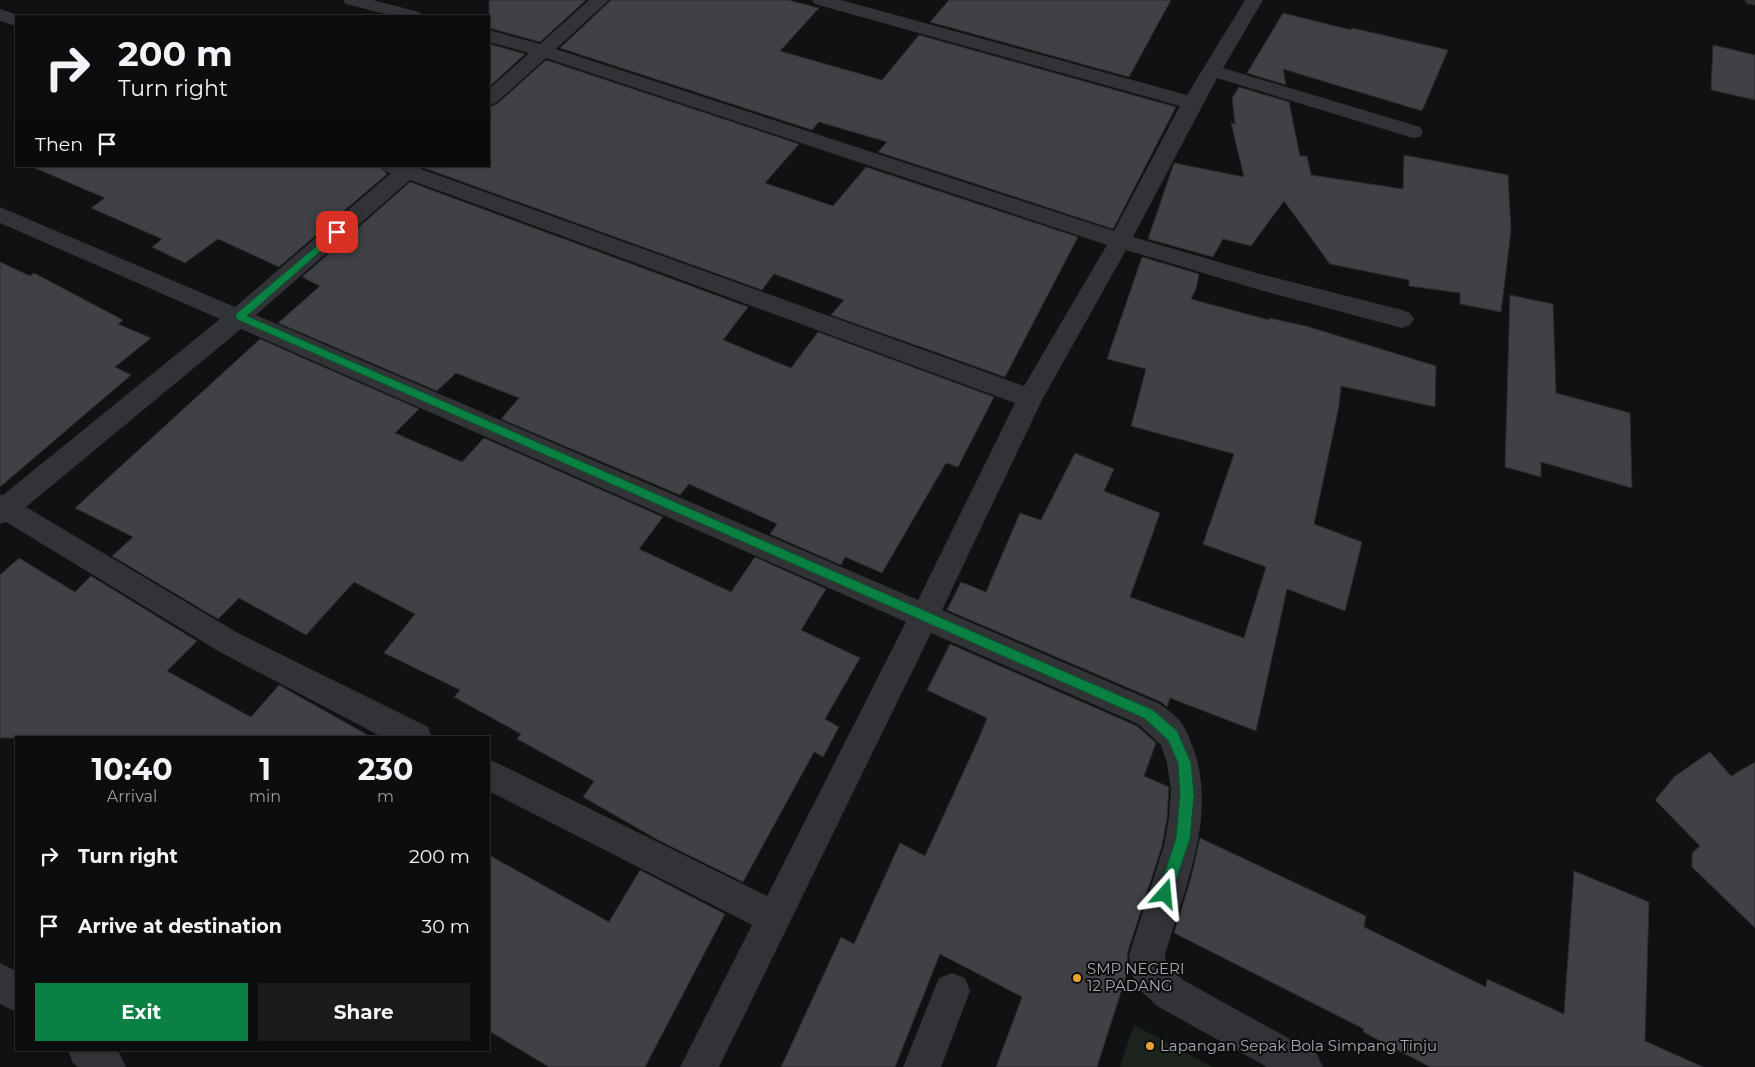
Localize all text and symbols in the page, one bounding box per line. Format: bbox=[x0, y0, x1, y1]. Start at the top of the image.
text: 200 m bbox=[118, 32, 233, 75]
icon: right bbox=[35, 35, 100, 100]
text: Turn right bbox=[118, 75, 228, 102]
icon: arrive bbox=[93, 130, 121, 158]
text: Then bbox=[35, 133, 83, 156]
pin bbox=[316, 211, 358, 253]
icon: arrive bbox=[323, 218, 351, 246]
text: 10:40 bbox=[92, 751, 173, 788]
text: 1 bbox=[259, 751, 271, 788]
text: 230 bbox=[358, 751, 413, 788]
text: Arrival bbox=[107, 787, 157, 806]
text: min bbox=[249, 787, 281, 806]
text: m bbox=[377, 787, 394, 806]
icon: right bbox=[35, 842, 63, 870]
text: Turn right bbox=[78, 845, 178, 868]
text: 200 m bbox=[409, 845, 470, 868]
position arrow bbox=[1138, 867, 1190, 919]
icon: arrive bbox=[35, 912, 63, 940]
text: Arrive at destination bbox=[78, 915, 282, 938]
text: 30 m bbox=[422, 915, 470, 938]
place label: SMP NEGERI 12 PADANG bbox=[1087, 959, 1184, 995]
marker: SMP NEGERI 12 PADANG bbox=[1071, 972, 1083, 984]
button: Exit bbox=[35, 983, 248, 1041]
button: Share bbox=[258, 983, 470, 1041]
place label: Lapangan Sepak Bola Simpang Tinju bbox=[1160, 1036, 1437, 1055]
marker: Lapangan Sepak Bola Simpang Tinju bbox=[1144, 1040, 1156, 1052]

